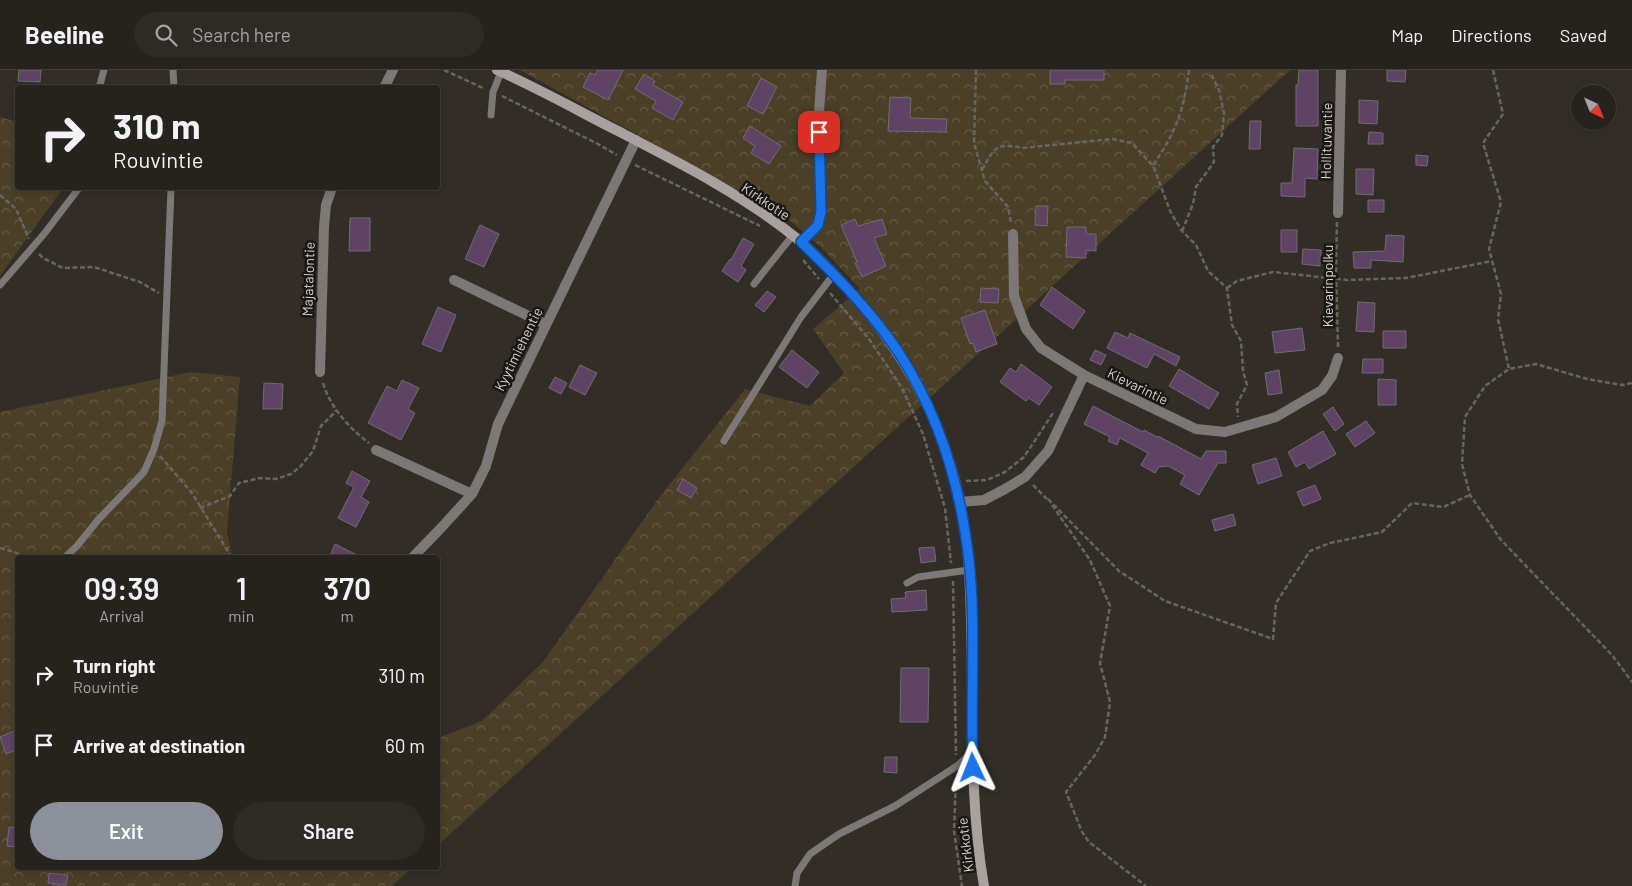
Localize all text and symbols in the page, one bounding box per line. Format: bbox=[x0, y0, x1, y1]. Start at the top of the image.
search box bbox=[134, 12, 484, 57]
text: Beeline bbox=[25, 20, 104, 49]
icon: search bbox=[152, 21, 180, 49]
text: Search here bbox=[192, 23, 291, 46]
text: Map bbox=[1391, 24, 1423, 46]
text: Directions bbox=[1451, 24, 1532, 46]
text: Saved bbox=[1560, 24, 1607, 46]
north arrow bbox=[1571, 85, 1616, 130]
map controls bbox=[1571, 85, 1616, 130]
street label: Hollituvantie bbox=[1317, 102, 1335, 180]
text: 310 m bbox=[113, 104, 200, 146]
icon: right bbox=[30, 105, 95, 170]
pin bbox=[798, 111, 840, 153]
icon: arrive bbox=[805, 118, 833, 146]
text: Rouvintie bbox=[113, 146, 203, 172]
street label: Kirkkotie bbox=[739, 179, 793, 223]
street label: Majatalontie bbox=[298, 241, 318, 317]
street label: Kievarinpolku bbox=[1319, 245, 1336, 327]
street label: Kyytimiehentie bbox=[490, 304, 546, 394]
street label: Kievarintie bbox=[1105, 364, 1171, 408]
text: 09:39 bbox=[84, 570, 159, 606]
text: 1 bbox=[236, 570, 247, 606]
text: 370 bbox=[323, 570, 371, 606]
text: Arrival bbox=[99, 606, 144, 625]
text: min bbox=[228, 606, 254, 625]
text: m bbox=[341, 606, 354, 625]
text: Turn right bbox=[73, 654, 155, 677]
icon: right bbox=[30, 661, 58, 689]
text: 310 m bbox=[378, 664, 425, 687]
text: Rouvintie bbox=[73, 677, 139, 696]
icon: arrive bbox=[30, 731, 58, 759]
text: Arrive at destination bbox=[73, 734, 245, 757]
text: 60 m bbox=[385, 734, 425, 757]
position arrow bbox=[946, 741, 998, 793]
button: Exit bbox=[30, 802, 223, 860]
button: Share bbox=[233, 802, 425, 860]
street label: Kirkkotie bbox=[953, 817, 977, 873]

